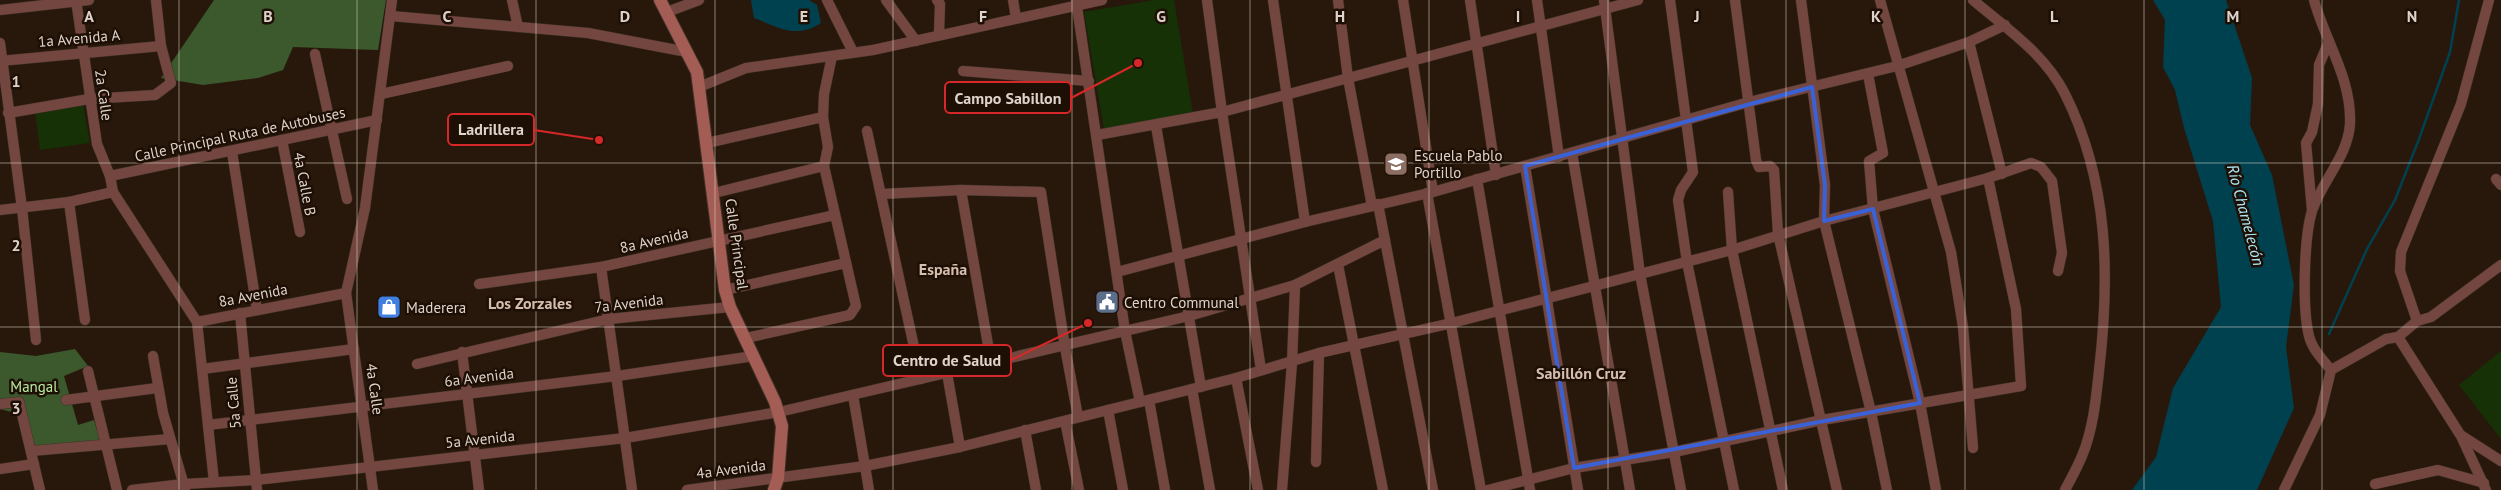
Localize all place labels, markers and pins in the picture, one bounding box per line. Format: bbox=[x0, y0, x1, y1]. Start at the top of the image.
callout: Campo Sabillon bbox=[945, 82, 1071, 113]
callout: Ladrillera bbox=[448, 114, 534, 145]
place label: Escuela Pablo Portillo bbox=[1414, 146, 1502, 182]
school or university icon: Escuela Pablo Portillo bbox=[1383, 151, 1409, 177]
public building icon: Centro Communal bbox=[1094, 289, 1120, 315]
place label: Centro Communal bbox=[1124, 293, 1239, 312]
shop icon: Maderera bbox=[376, 294, 402, 320]
place label: Maderera bbox=[406, 298, 466, 317]
callout: Centro de Salud bbox=[883, 345, 1011, 376]

